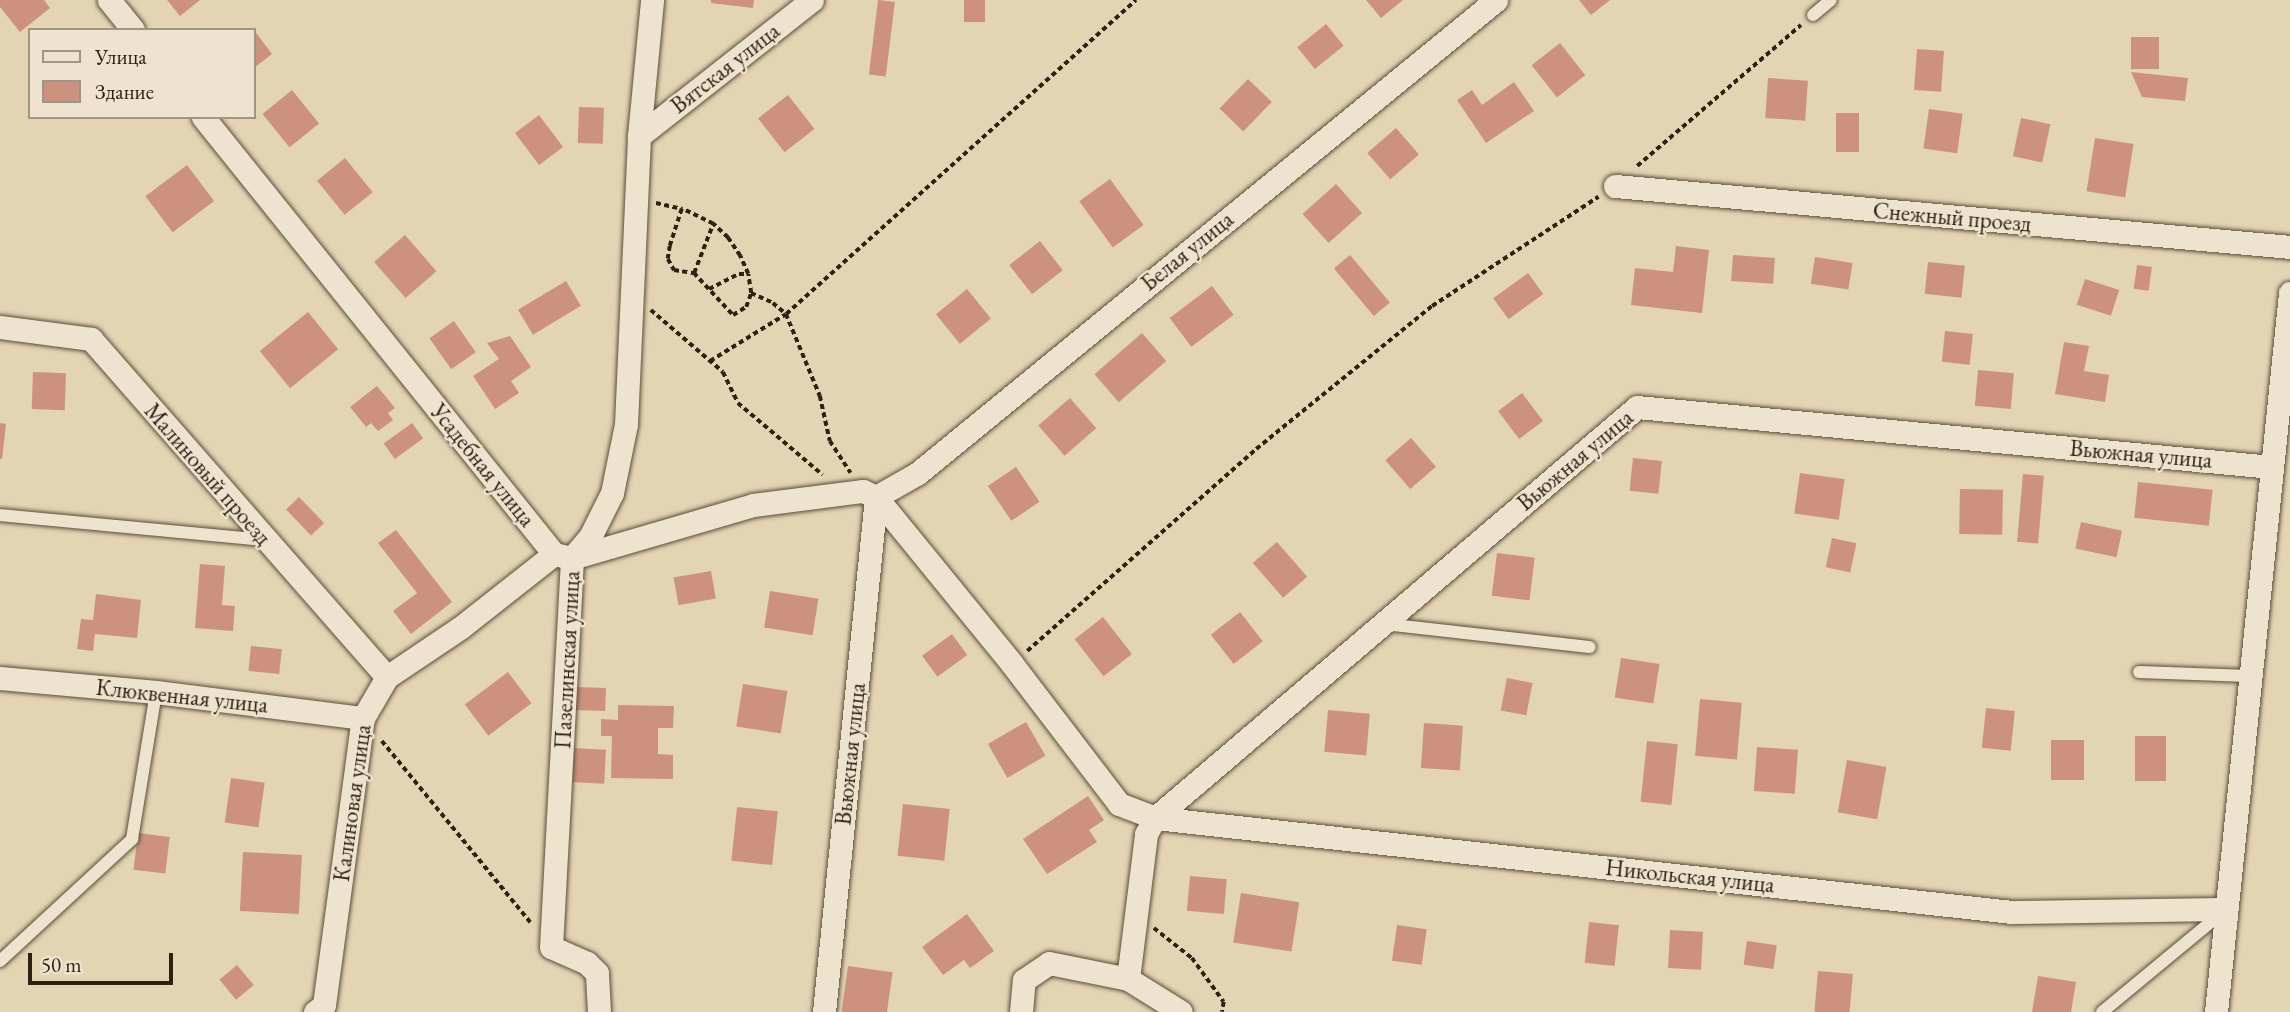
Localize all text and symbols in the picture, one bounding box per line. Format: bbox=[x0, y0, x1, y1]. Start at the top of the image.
street label: Вятская улица bbox=[665, 17, 785, 119]
legend bbox=[28, 28, 256, 119]
text: Улица bbox=[95, 43, 147, 70]
text: Здание bbox=[95, 78, 154, 105]
street label: Снежный проезд bbox=[1872, 196, 2032, 238]
street label: Белая улица bbox=[1135, 205, 1239, 297]
street label: Малиновый проезд bbox=[139, 397, 277, 551]
street label: Усадебная улица bbox=[425, 398, 541, 532]
street label: Вьюжная улица bbox=[1511, 404, 1639, 516]
street label: Вьюжная улица bbox=[2069, 434, 2213, 474]
street label: Пазелинская улица bbox=[549, 570, 585, 750]
street label: Клюквенная улица bbox=[95, 673, 269, 719]
street label: Вьюжная улица bbox=[829, 681, 871, 827]
street label: Калиновая улица bbox=[327, 723, 377, 883]
street label: Никольская улица bbox=[1604, 853, 1776, 899]
scale bar bbox=[32, 939, 177, 983]
text: 50 m bbox=[41, 951, 82, 978]

